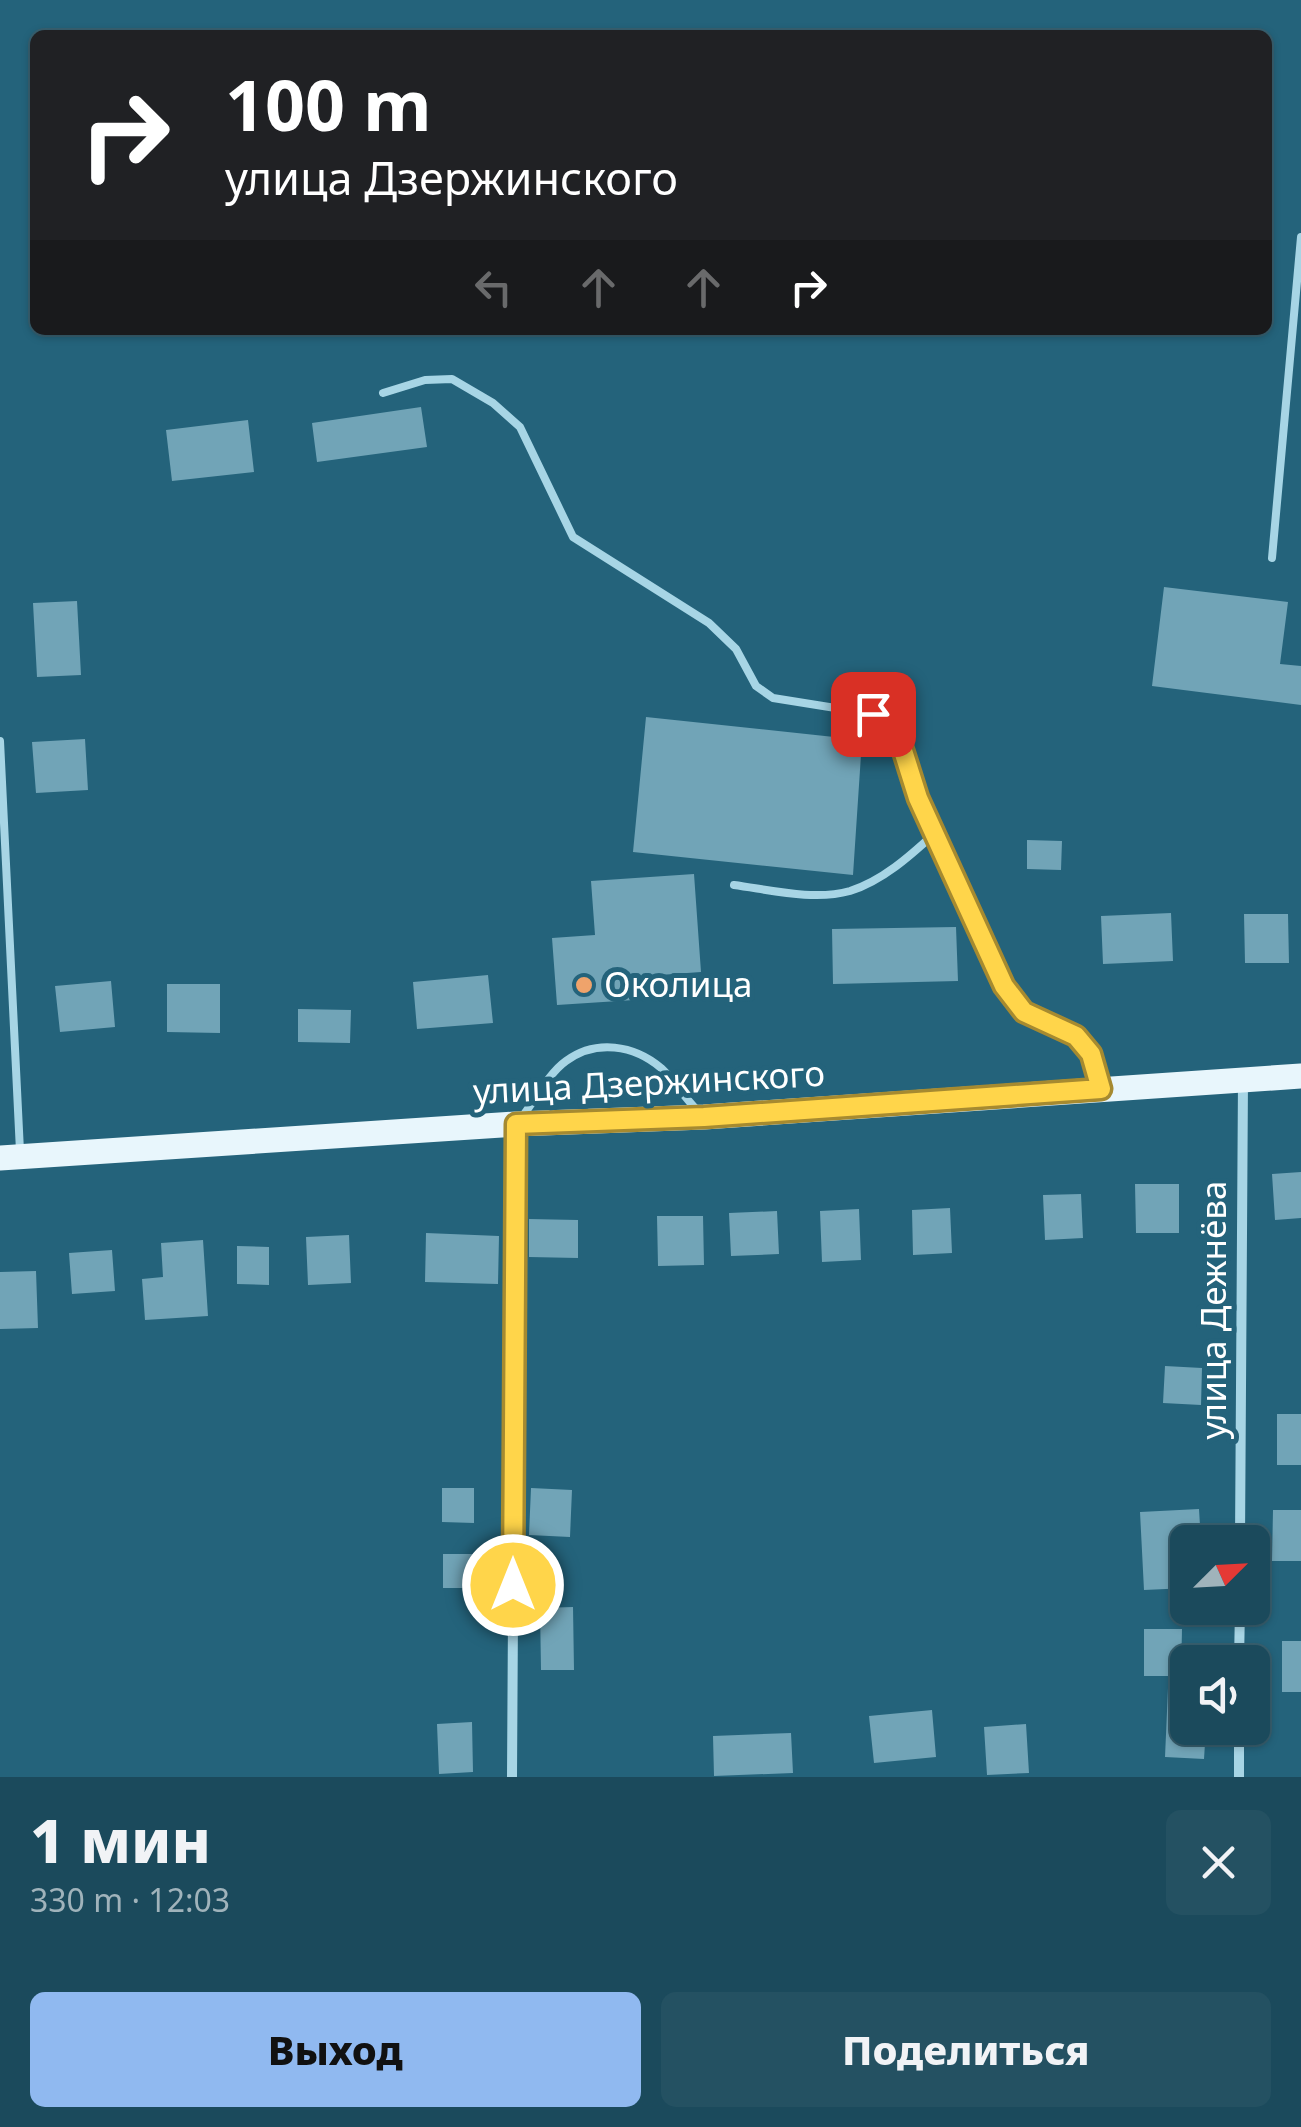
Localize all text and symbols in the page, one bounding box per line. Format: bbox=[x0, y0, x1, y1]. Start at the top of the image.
text: 100 m bbox=[225, 56, 432, 152]
icon: right bbox=[60, 70, 190, 200]
text: улица Дзержинского bbox=[225, 147, 678, 208]
icon: left bbox=[466, 260, 521, 315]
icon: ahead bbox=[571, 260, 626, 315]
icon: ahead bbox=[676, 260, 731, 315]
icon: right bbox=[781, 260, 836, 315]
pin bbox=[831, 672, 916, 757]
icon: arrive bbox=[846, 687, 901, 742]
place label: Околица bbox=[604, 960, 752, 1007]
marker: Околица bbox=[573, 974, 595, 996]
street label: улица Дзержинского bbox=[472, 1049, 826, 1114]
street label: улица Дежнёва bbox=[1189, 1181, 1236, 1439]
north arrow bbox=[1170, 1525, 1270, 1625]
map controls bbox=[1170, 1525, 1270, 1745]
position arrow bbox=[461, 1533, 565, 1637]
button: sound bbox=[1170, 1645, 1270, 1745]
text: 1 мин bbox=[30, 1799, 211, 1881]
button: close bbox=[1166, 1810, 1271, 1915]
text: 330 m · 12:03 bbox=[30, 1878, 230, 1921]
button: Выход bbox=[30, 1992, 641, 2107]
button: Поделиться bbox=[661, 1992, 1271, 2107]

